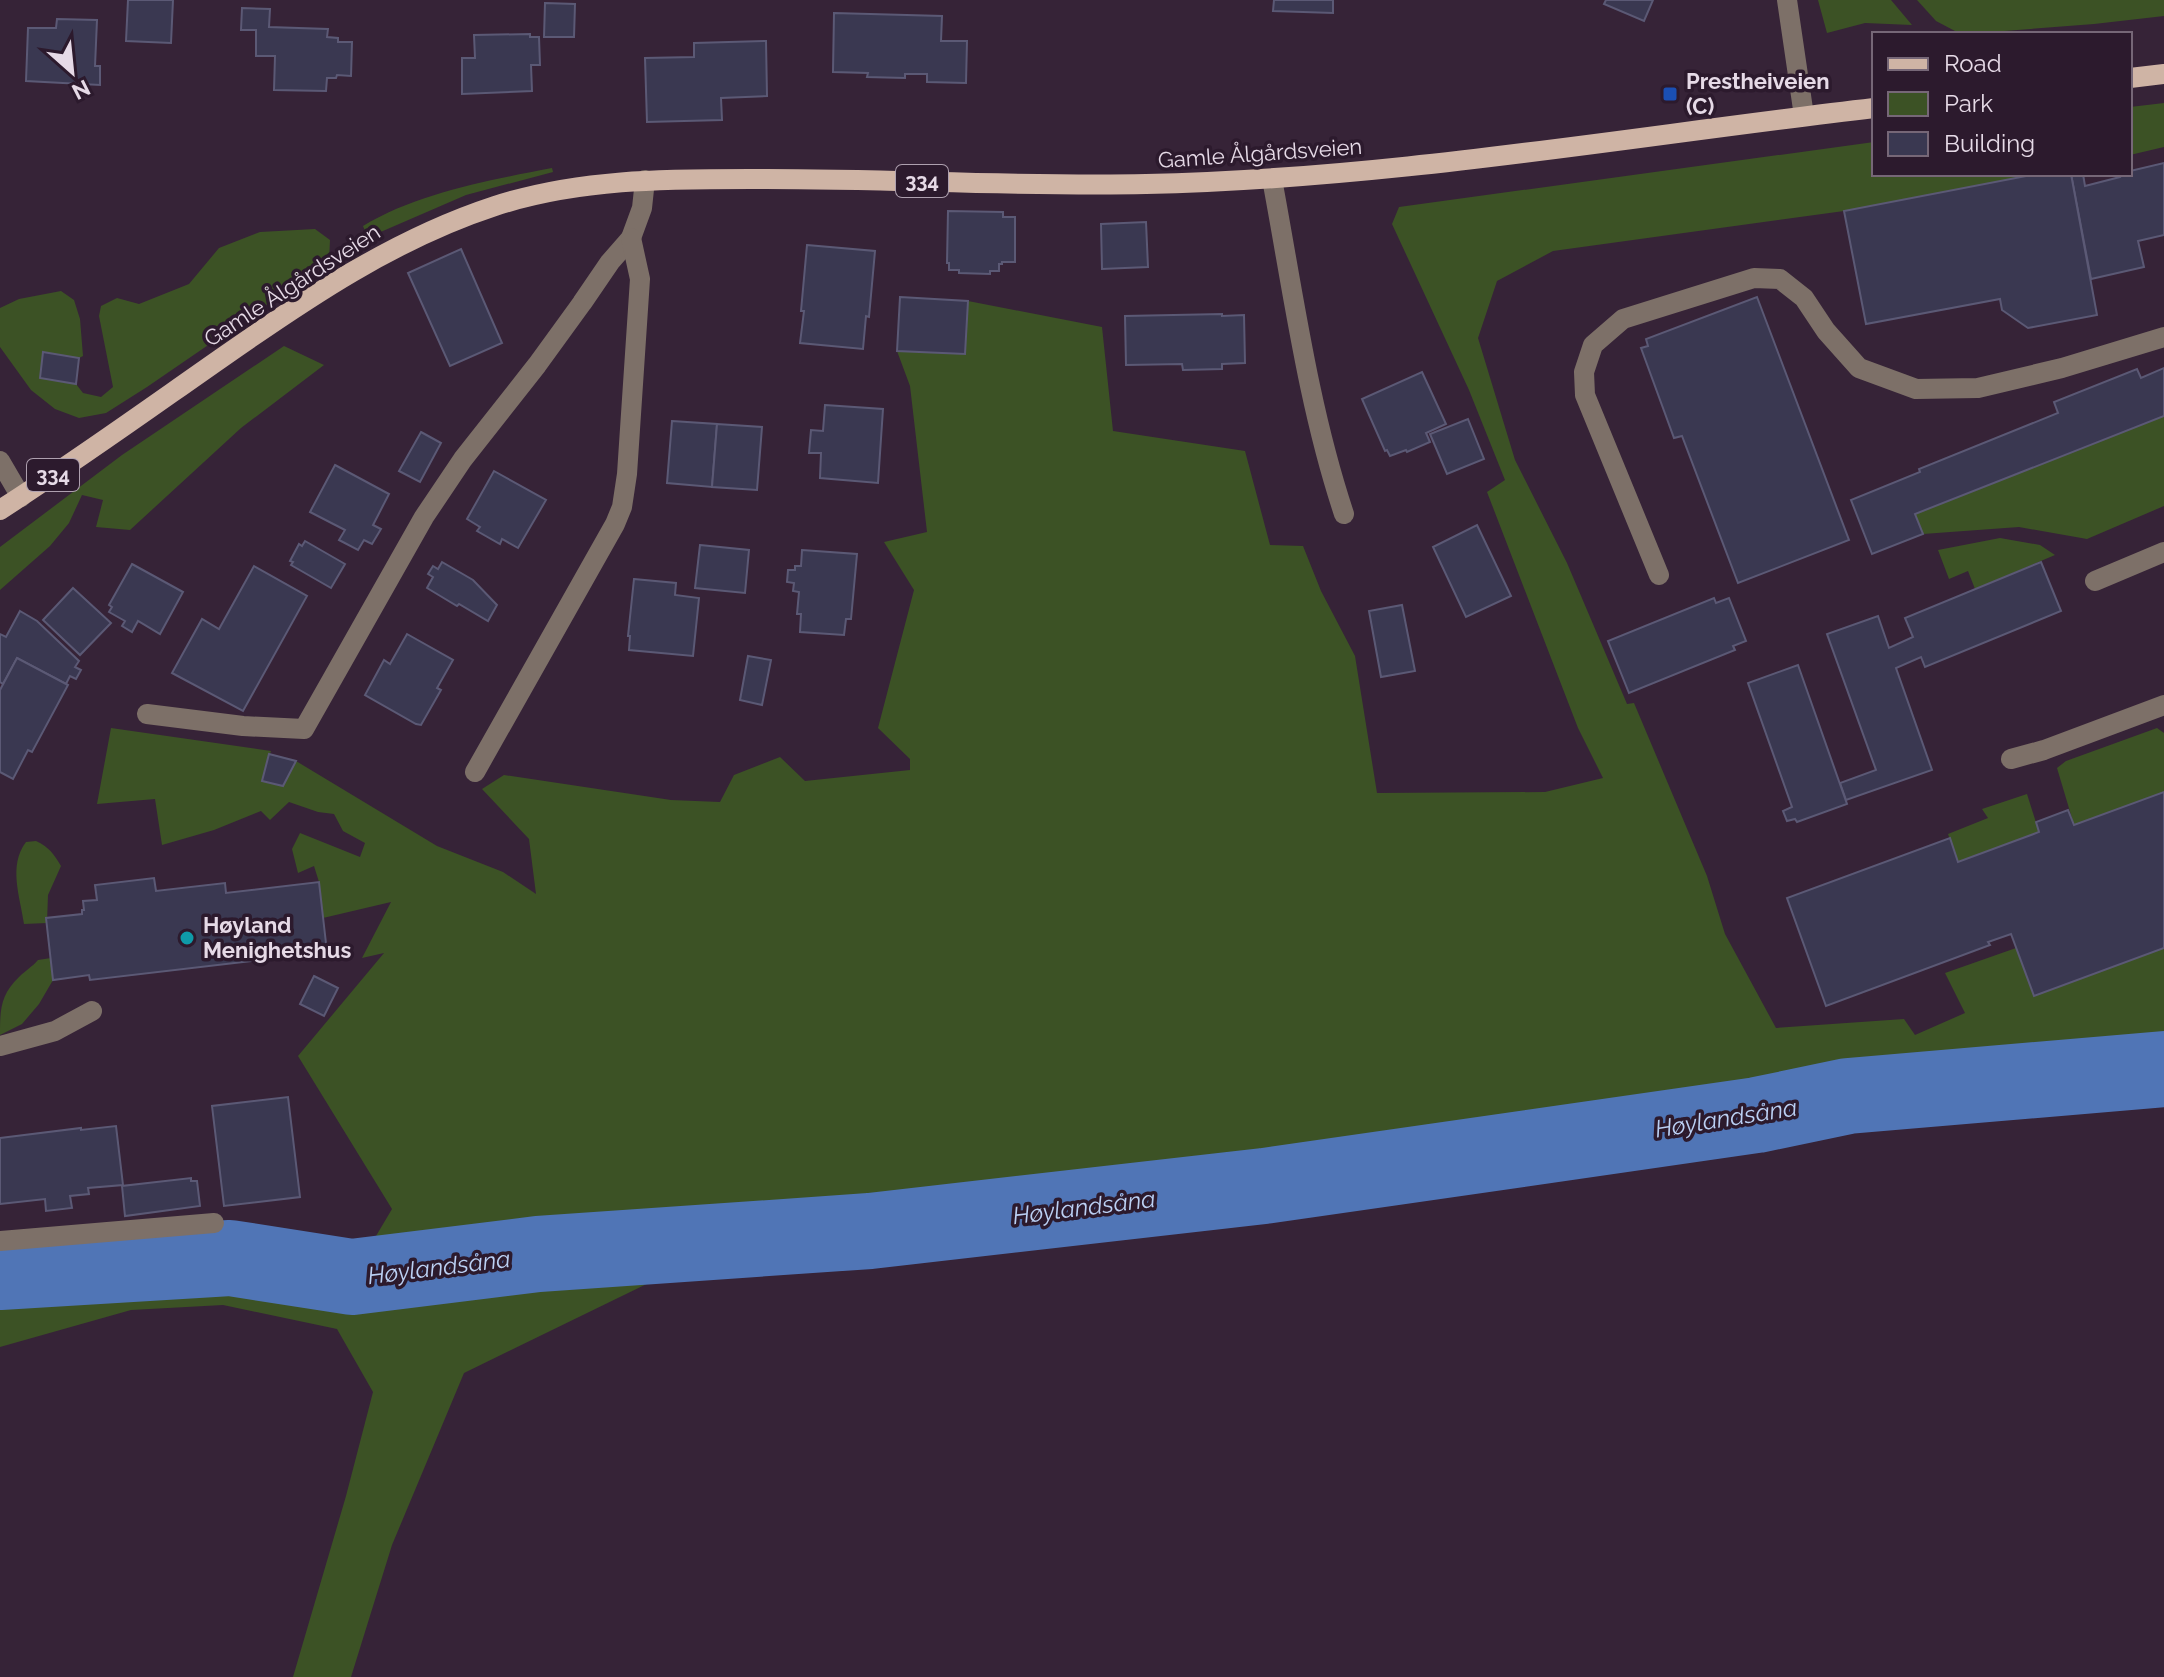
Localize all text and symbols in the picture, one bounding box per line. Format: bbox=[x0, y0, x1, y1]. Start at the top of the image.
north arrow bbox=[32, 32, 112, 112]
legend bbox=[1872, 32, 2132, 176]
text: Road bbox=[1944, 49, 2002, 78]
place label: Prestheiveien (C) bbox=[1686, 68, 1830, 119]
text: N bbox=[68, 74, 94, 105]
marker: Prestheiveien (C) bbox=[1661, 85, 1679, 103]
text: Park bbox=[1944, 89, 1993, 118]
text: Building bbox=[1944, 129, 2035, 158]
street label: Gamle Ålgårdsveien bbox=[1157, 133, 1363, 173]
road number: 334 bbox=[896, 165, 948, 197]
street label: Gamle Ålgårdsveien bbox=[199, 218, 385, 352]
road number: 334 bbox=[27, 459, 79, 491]
place label: Høyland Menighetshus bbox=[203, 912, 351, 963]
marker: Høyland Menighetshus bbox=[178, 929, 196, 947]
water label: Høylandsåna bbox=[1653, 1092, 1799, 1144]
water label: Høylandsåna bbox=[1011, 1184, 1157, 1230]
water label: Høylandsåna bbox=[366, 1244, 512, 1290]

